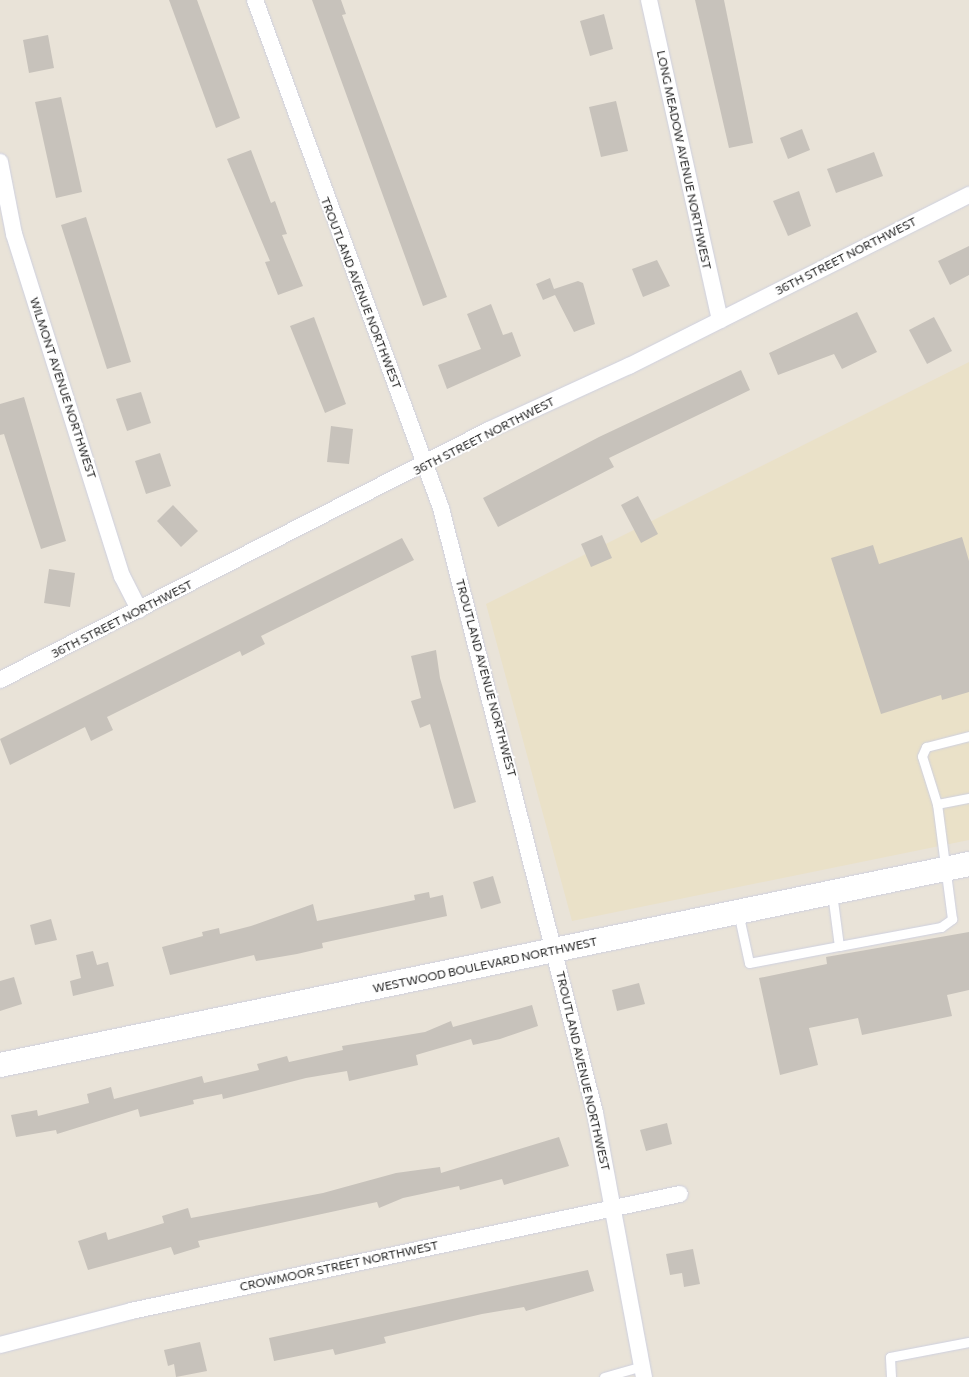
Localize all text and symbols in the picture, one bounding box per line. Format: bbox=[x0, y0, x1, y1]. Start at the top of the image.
street label: LONG MEADOW AVENUE NORTHWEST bbox=[654, 49, 714, 271]
street label: TROUTLAND AVENUE NORTHWEST bbox=[318, 195, 404, 391]
street label: 36TH STREET NORTHWEST bbox=[773, 214, 919, 298]
street label: WILMONT AVENUE NORTHWEST bbox=[27, 295, 99, 481]
street label: 36TH STREET NORTHWEST bbox=[411, 394, 557, 478]
street label: 36TH STREET NORTHWEST bbox=[49, 577, 195, 661]
street label: TROUTLAND AVENUE NORTHWEST bbox=[453, 577, 519, 779]
street label: WESTWOOD BOULEVARD NORTHWEST bbox=[371, 934, 599, 996]
street label: TROUTLAND AVENUE NORTHWEST bbox=[553, 970, 613, 1172]
street label: CROWMOOR STREET NORTHWEST bbox=[238, 1238, 440, 1294]

